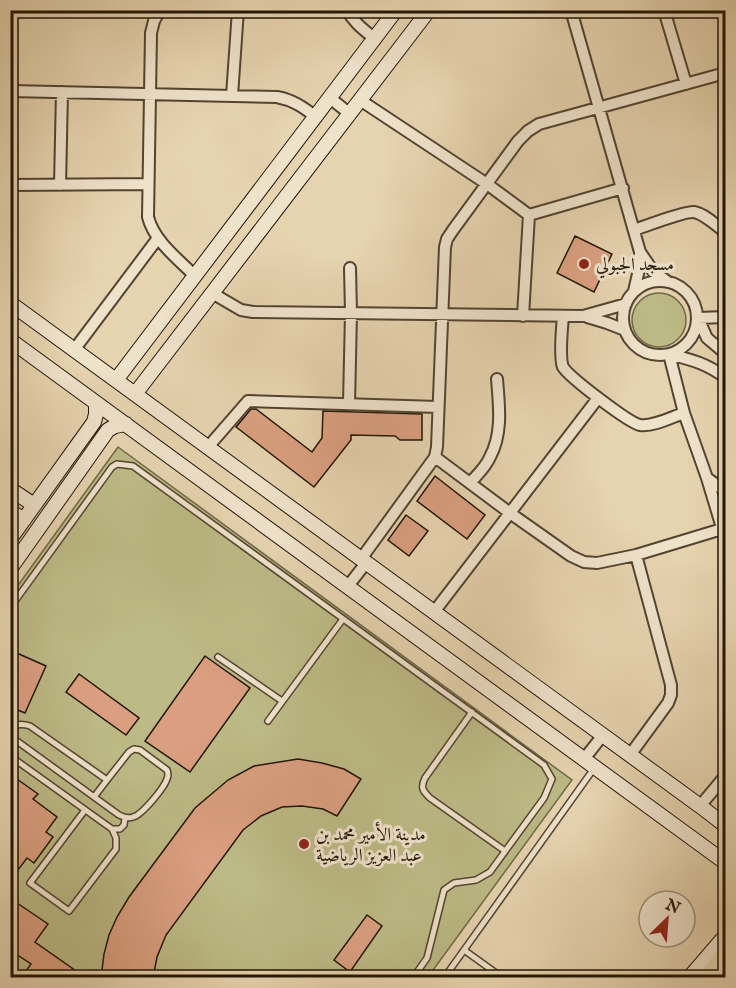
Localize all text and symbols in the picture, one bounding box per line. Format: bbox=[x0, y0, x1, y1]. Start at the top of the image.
place label: مسجد الجبولي bbox=[596, 254, 674, 279]
marker: مسجد الجبولي bbox=[577, 257, 591, 271]
place label: مدينة الأمير محمد بن عبد العزيز الرياضية bbox=[316, 821, 426, 868]
marker: مدينة الأمير محمد بن عبد العزيز الرياضية bbox=[297, 837, 311, 851]
north arrow bbox=[637, 889, 697, 949]
text: N bbox=[661, 895, 683, 919]

